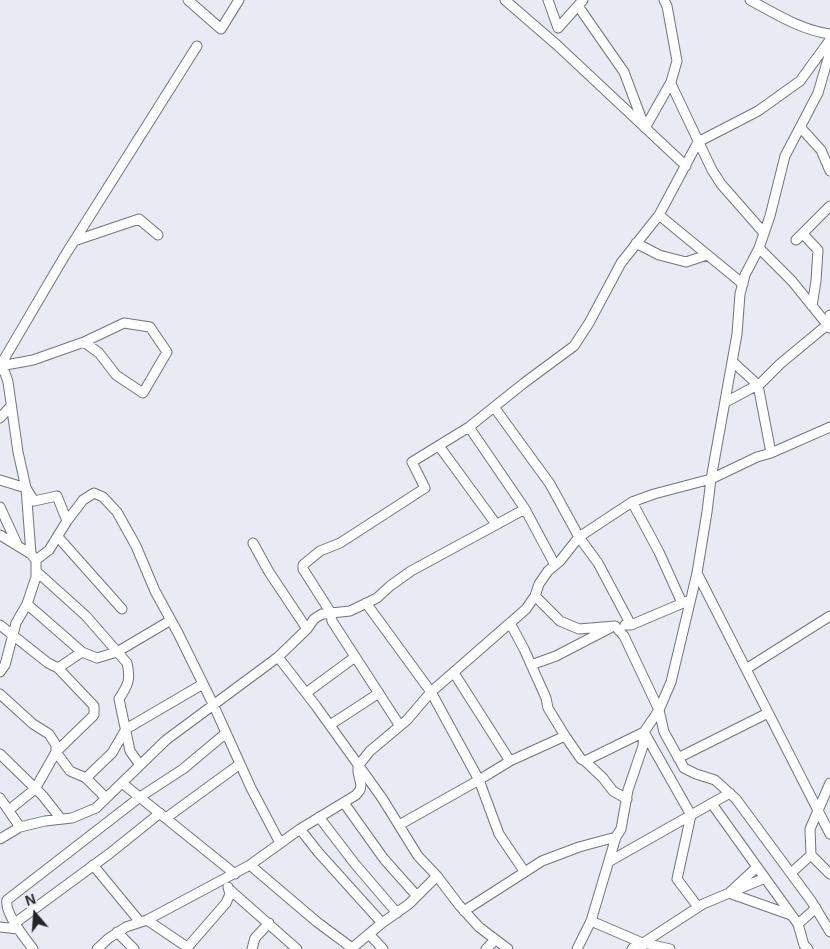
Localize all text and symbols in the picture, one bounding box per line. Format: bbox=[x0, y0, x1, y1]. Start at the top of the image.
north arrow bbox=[10, 889, 60, 939]
text: N bbox=[23, 891, 38, 909]

